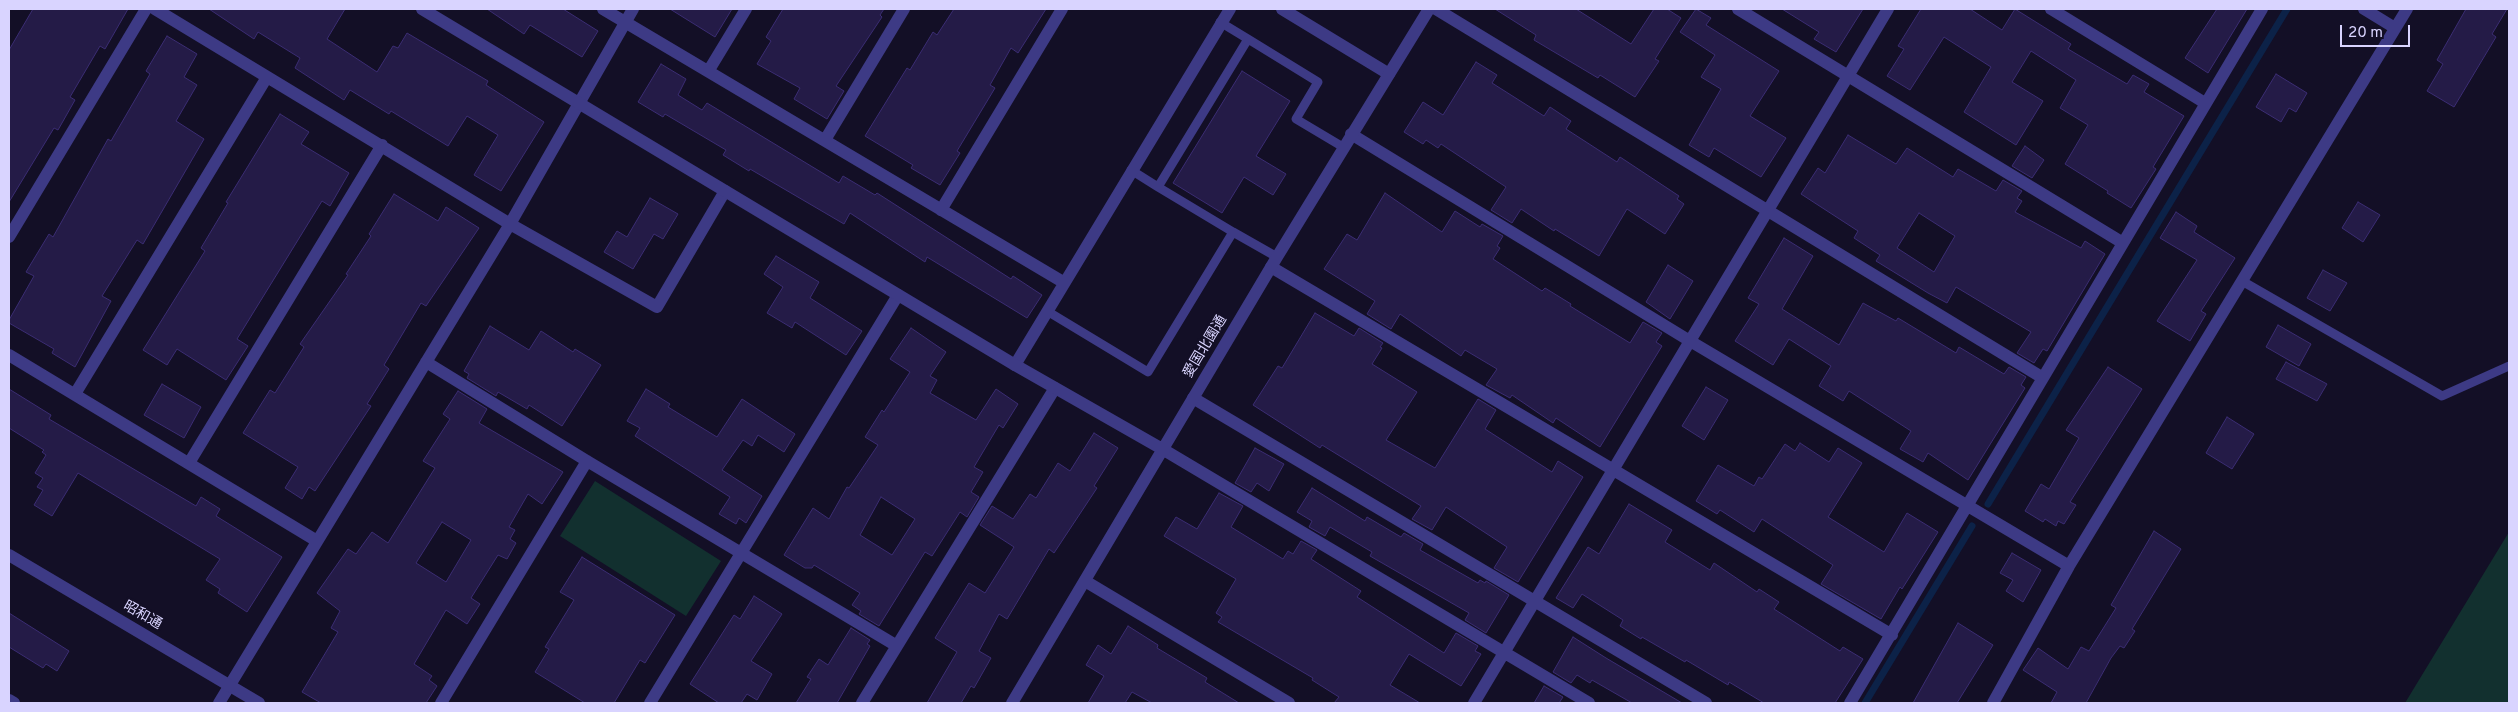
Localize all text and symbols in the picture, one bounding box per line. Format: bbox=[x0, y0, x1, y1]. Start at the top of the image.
scale bar bbox=[2343, 15, 2413, 47]
text: 20 m bbox=[2348, 24, 2383, 43]
street label: 愛国北園通 bbox=[1181, 313, 1231, 381]
street label: 昭和通 bbox=[120, 598, 164, 634]

